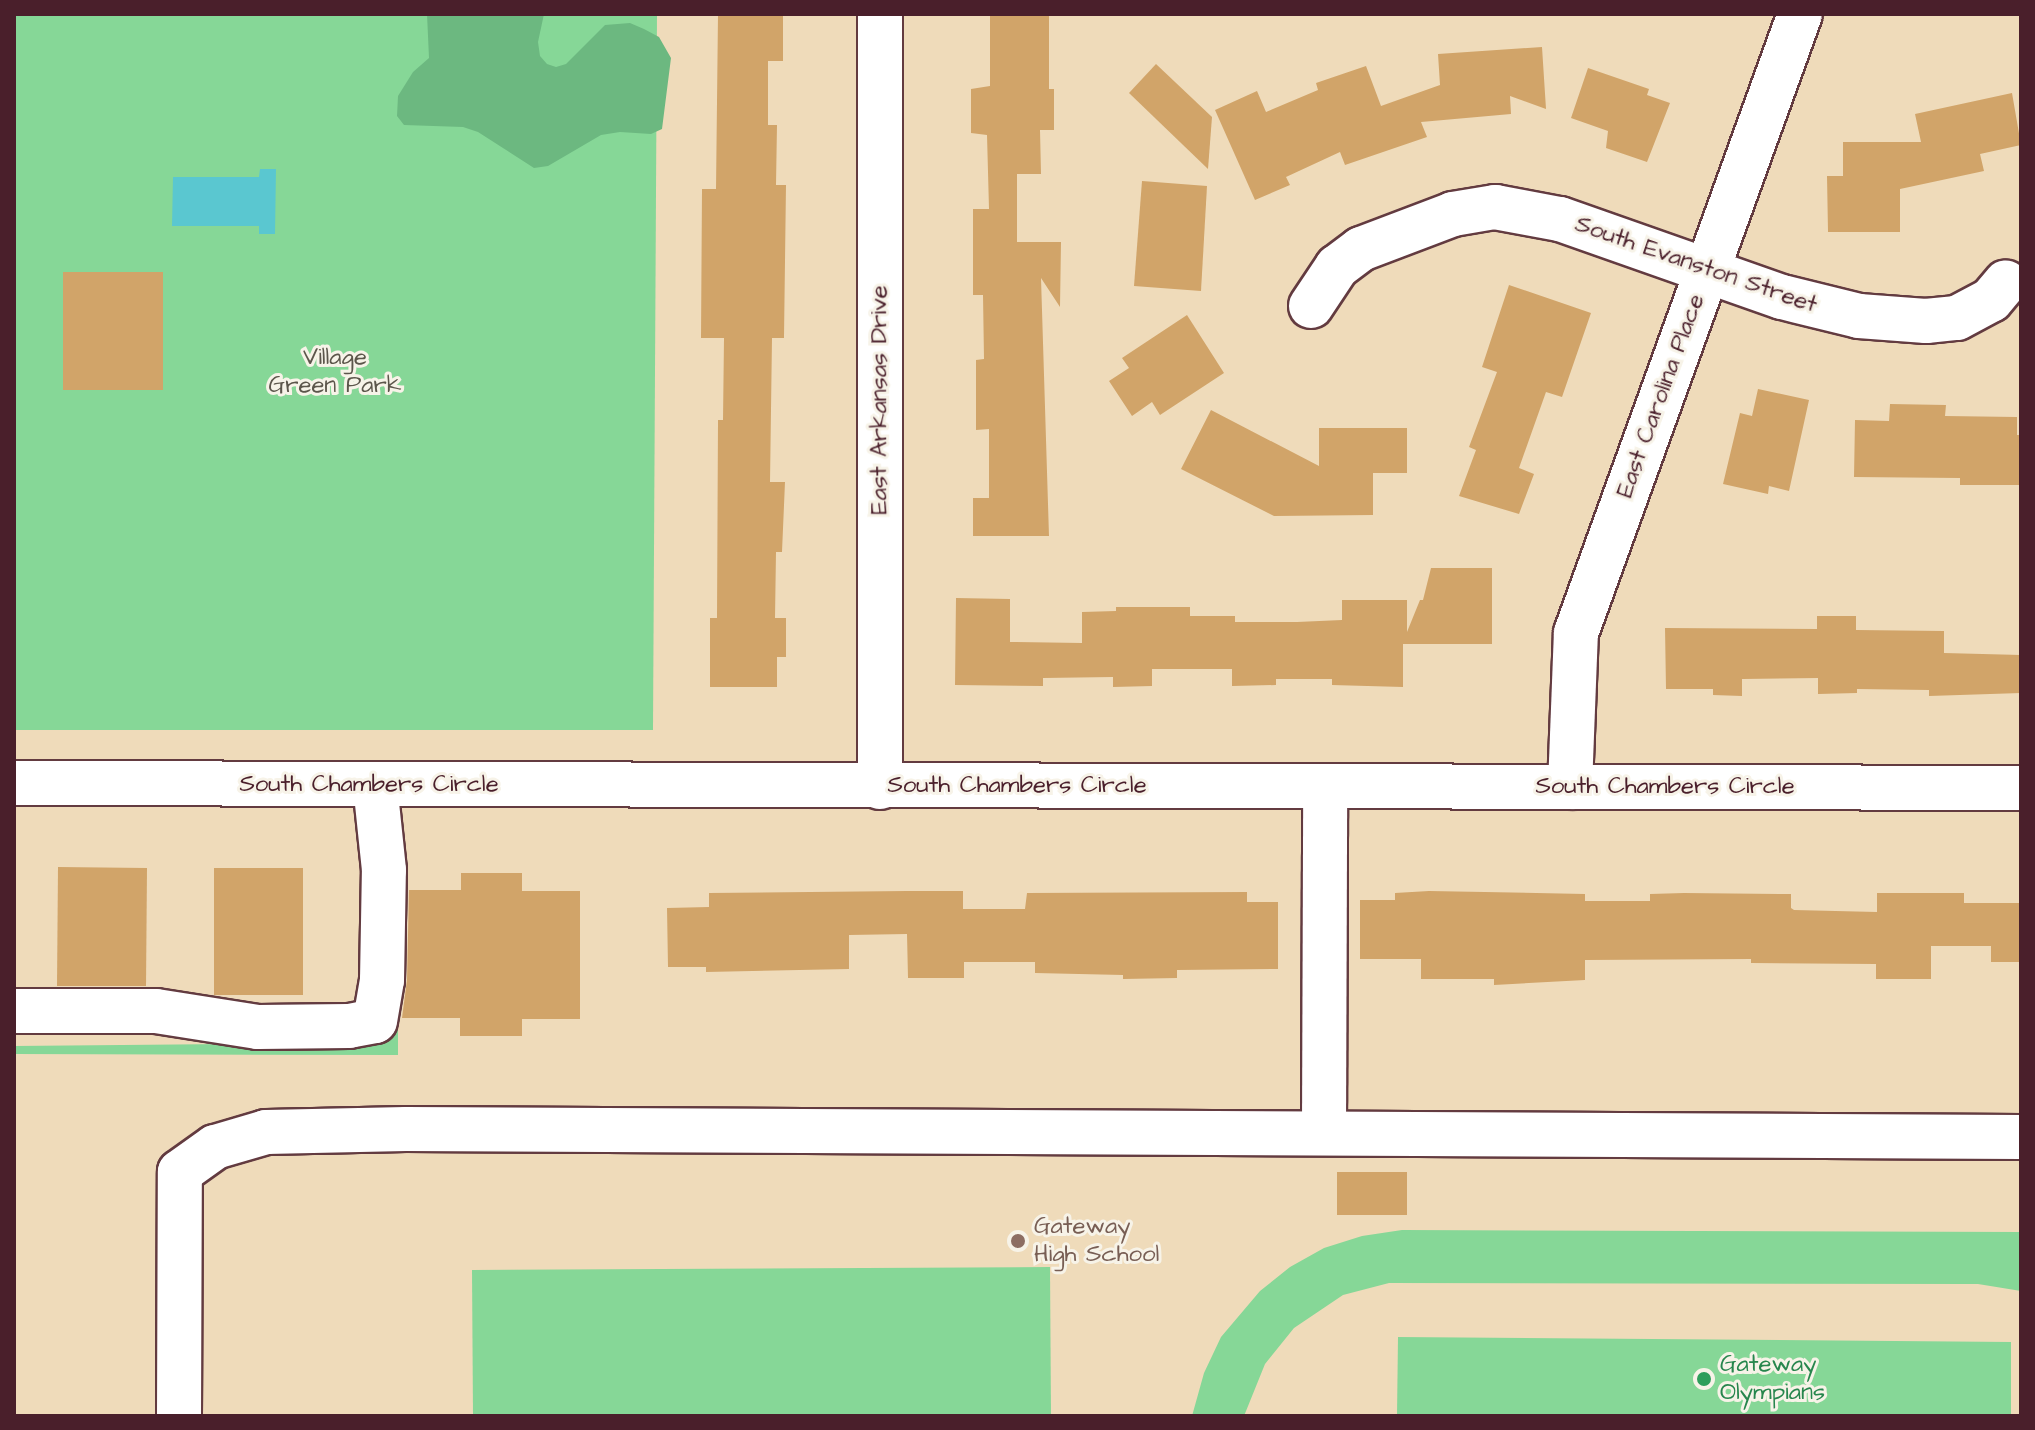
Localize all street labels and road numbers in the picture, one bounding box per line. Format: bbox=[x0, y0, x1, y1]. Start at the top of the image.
street label: South Evanston Street bbox=[1571, 210, 1821, 320]
street label: East Arkansas Drive bbox=[866, 285, 894, 515]
street label: East Carolina Place bbox=[1611, 290, 1711, 502]
street label: South Chambers Circle bbox=[239, 771, 499, 799]
street label: South Chambers Circle bbox=[887, 772, 1147, 800]
street label: South Chambers Circle bbox=[1535, 773, 1795, 801]

